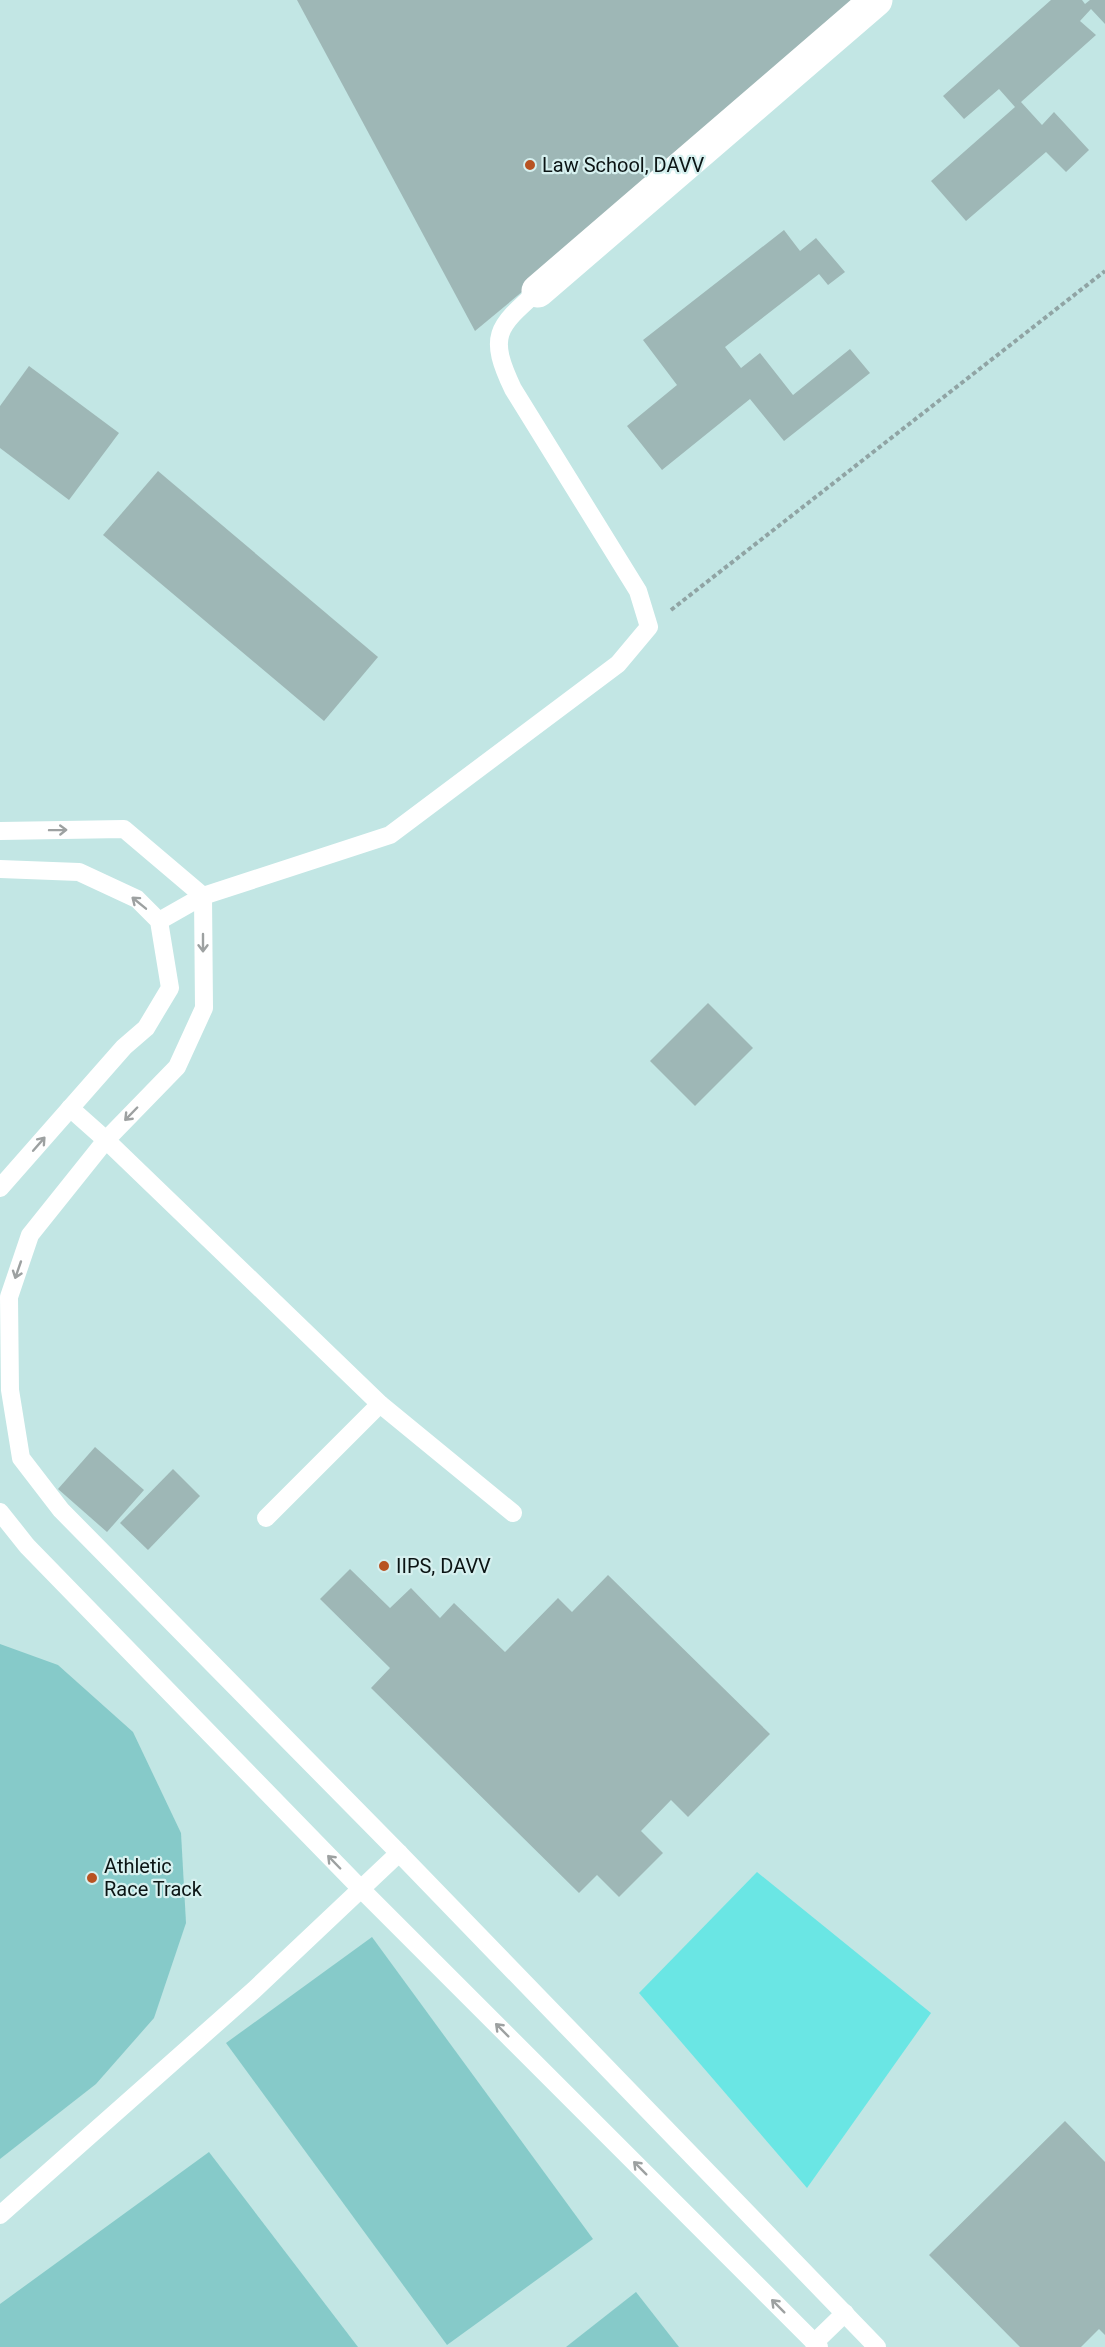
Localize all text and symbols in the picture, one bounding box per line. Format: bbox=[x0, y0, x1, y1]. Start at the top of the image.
place label: Law School, DAVV bbox=[542, 153, 704, 177]
marker: Law School, DAVV bbox=[523, 158, 537, 172]
one-way arrow bbox=[48, 824, 68, 836]
one-way arrow bbox=[131, 896, 147, 909]
one-way arrow bbox=[197, 933, 209, 953]
one-way arrow bbox=[125, 1106, 139, 1121]
one-way arrow bbox=[32, 1137, 46, 1152]
one-way arrow bbox=[12, 1260, 23, 1279]
place label: IIPS, DAVV bbox=[396, 1554, 491, 1578]
marker: IIPS, DAVV bbox=[377, 1559, 391, 1573]
place label: Athletic Race Track bbox=[104, 1854, 203, 1901]
one-way arrow bbox=[327, 1855, 342, 1870]
marker: Athletic Race Track bbox=[85, 1871, 99, 1885]
one-way arrow bbox=[494, 2023, 509, 2037]
one-way arrow bbox=[632, 2160, 647, 2175]
one-way arrow bbox=[770, 2298, 785, 2313]

